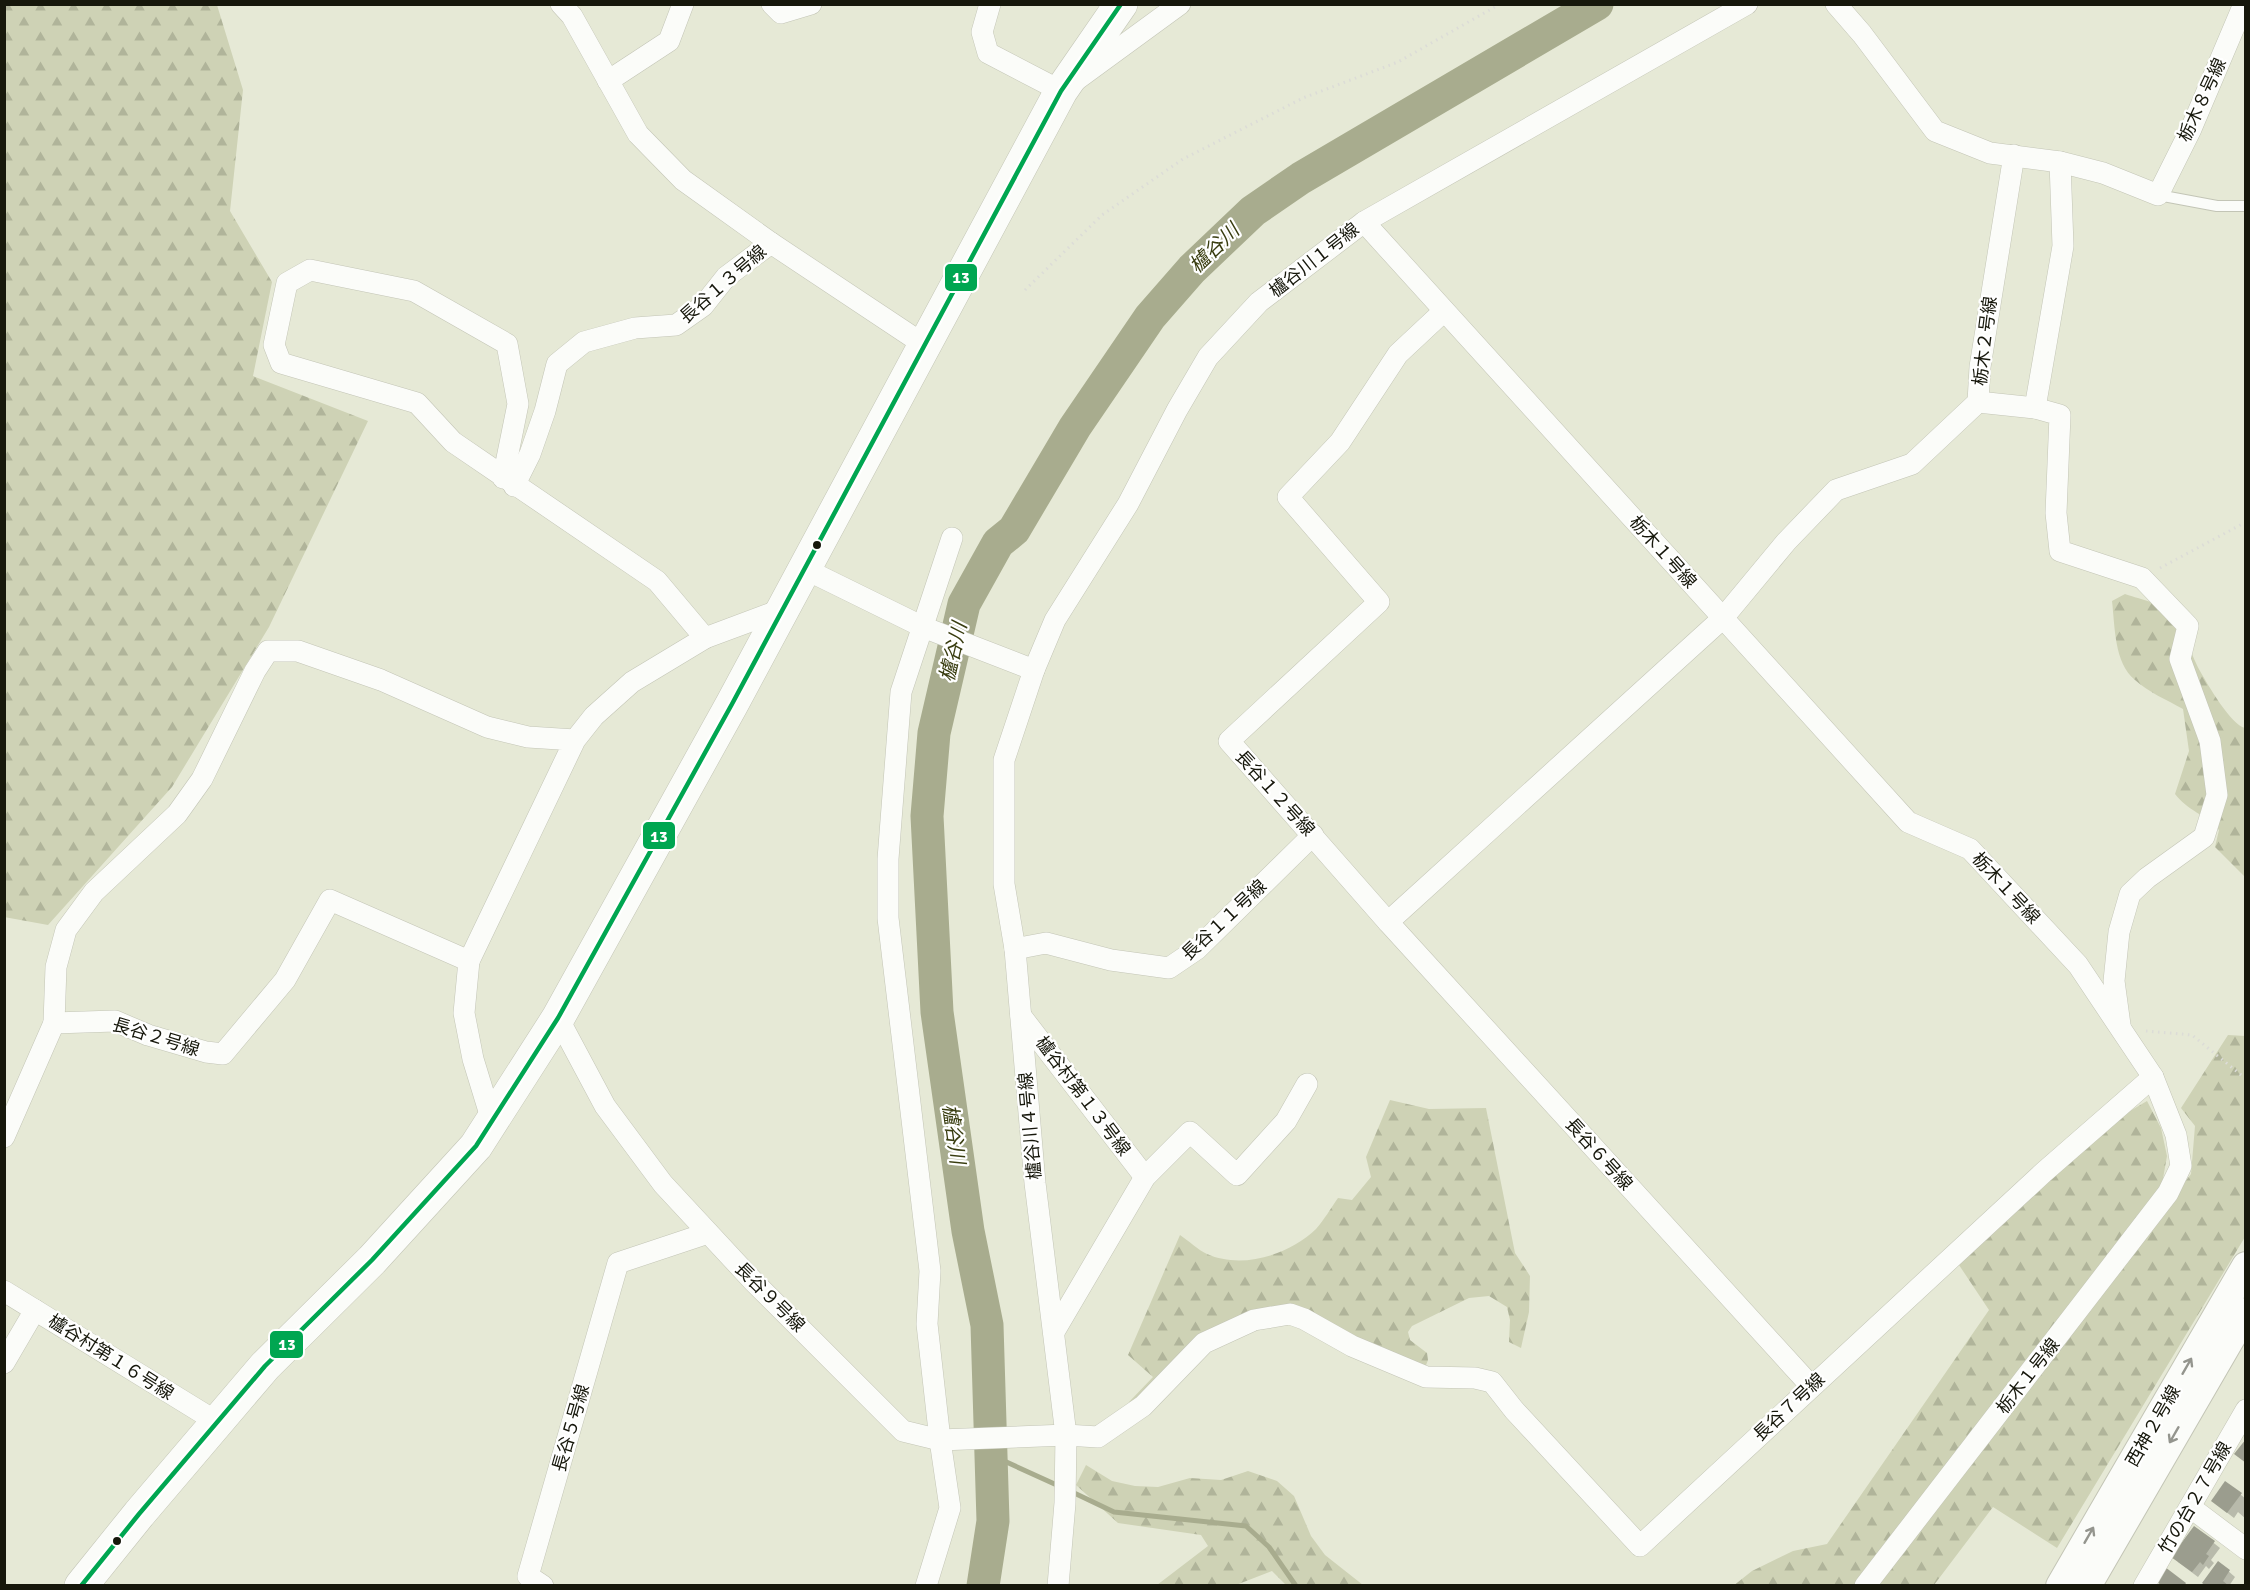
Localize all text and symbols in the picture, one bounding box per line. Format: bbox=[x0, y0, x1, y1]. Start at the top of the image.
street label: 栃木８号線 bbox=[2173, 55, 2231, 145]
water label: 櫨谷川 bbox=[1184, 217, 1246, 278]
street label: 櫨谷川１号線 bbox=[1265, 218, 1363, 302]
street label: 長谷１３号線 bbox=[675, 240, 771, 328]
line badge: 13 bbox=[944, 263, 978, 292]
text: 13 bbox=[952, 268, 970, 288]
street label: 栃木２号線 bbox=[1969, 295, 2001, 387]
street label: 栃木１号線 bbox=[1625, 511, 1701, 593]
unlabelled marker bbox=[811, 539, 823, 551]
water label: 櫨谷川 bbox=[935, 618, 973, 684]
street label: 長谷１２号線 bbox=[1231, 746, 1319, 840]
line badge: 13 bbox=[642, 821, 676, 850]
text: 13 bbox=[650, 827, 668, 847]
street label: 栃木１号線 bbox=[1967, 848, 2045, 928]
street label: 長谷１１号線 bbox=[1177, 875, 1271, 965]
street label: 長谷２号線 bbox=[110, 1013, 202, 1061]
street label: 櫨谷村第１３号線 bbox=[1031, 1032, 1135, 1160]
street label: 櫨谷川４号線 bbox=[1014, 1071, 1046, 1181]
water label: 櫨谷川 bbox=[937, 1103, 970, 1167]
street label: 長谷６号線 bbox=[1561, 1113, 1637, 1195]
street label: 長谷９号線 bbox=[730, 1257, 810, 1337]
street label: 櫨谷村第１６号線 bbox=[44, 1310, 178, 1404]
line badge: 13 bbox=[269, 1330, 304, 1359]
street label: 栃木１号線 bbox=[1992, 1334, 2064, 1418]
text: 13 bbox=[278, 1335, 296, 1355]
one-way arrow bbox=[2182, 1358, 2194, 1375]
street label: 長谷７号線 bbox=[1749, 1368, 1829, 1446]
street label: 長谷５号線 bbox=[548, 1382, 594, 1474]
street label: 西神２号線 bbox=[2121, 1382, 2185, 1470]
one-way arrow bbox=[2168, 1426, 2180, 1443]
street label: 竹の台２７号線 bbox=[2154, 1438, 2236, 1558]
one-way arrow bbox=[2084, 1527, 2096, 1544]
unlabelled marker bbox=[111, 1535, 123, 1547]

